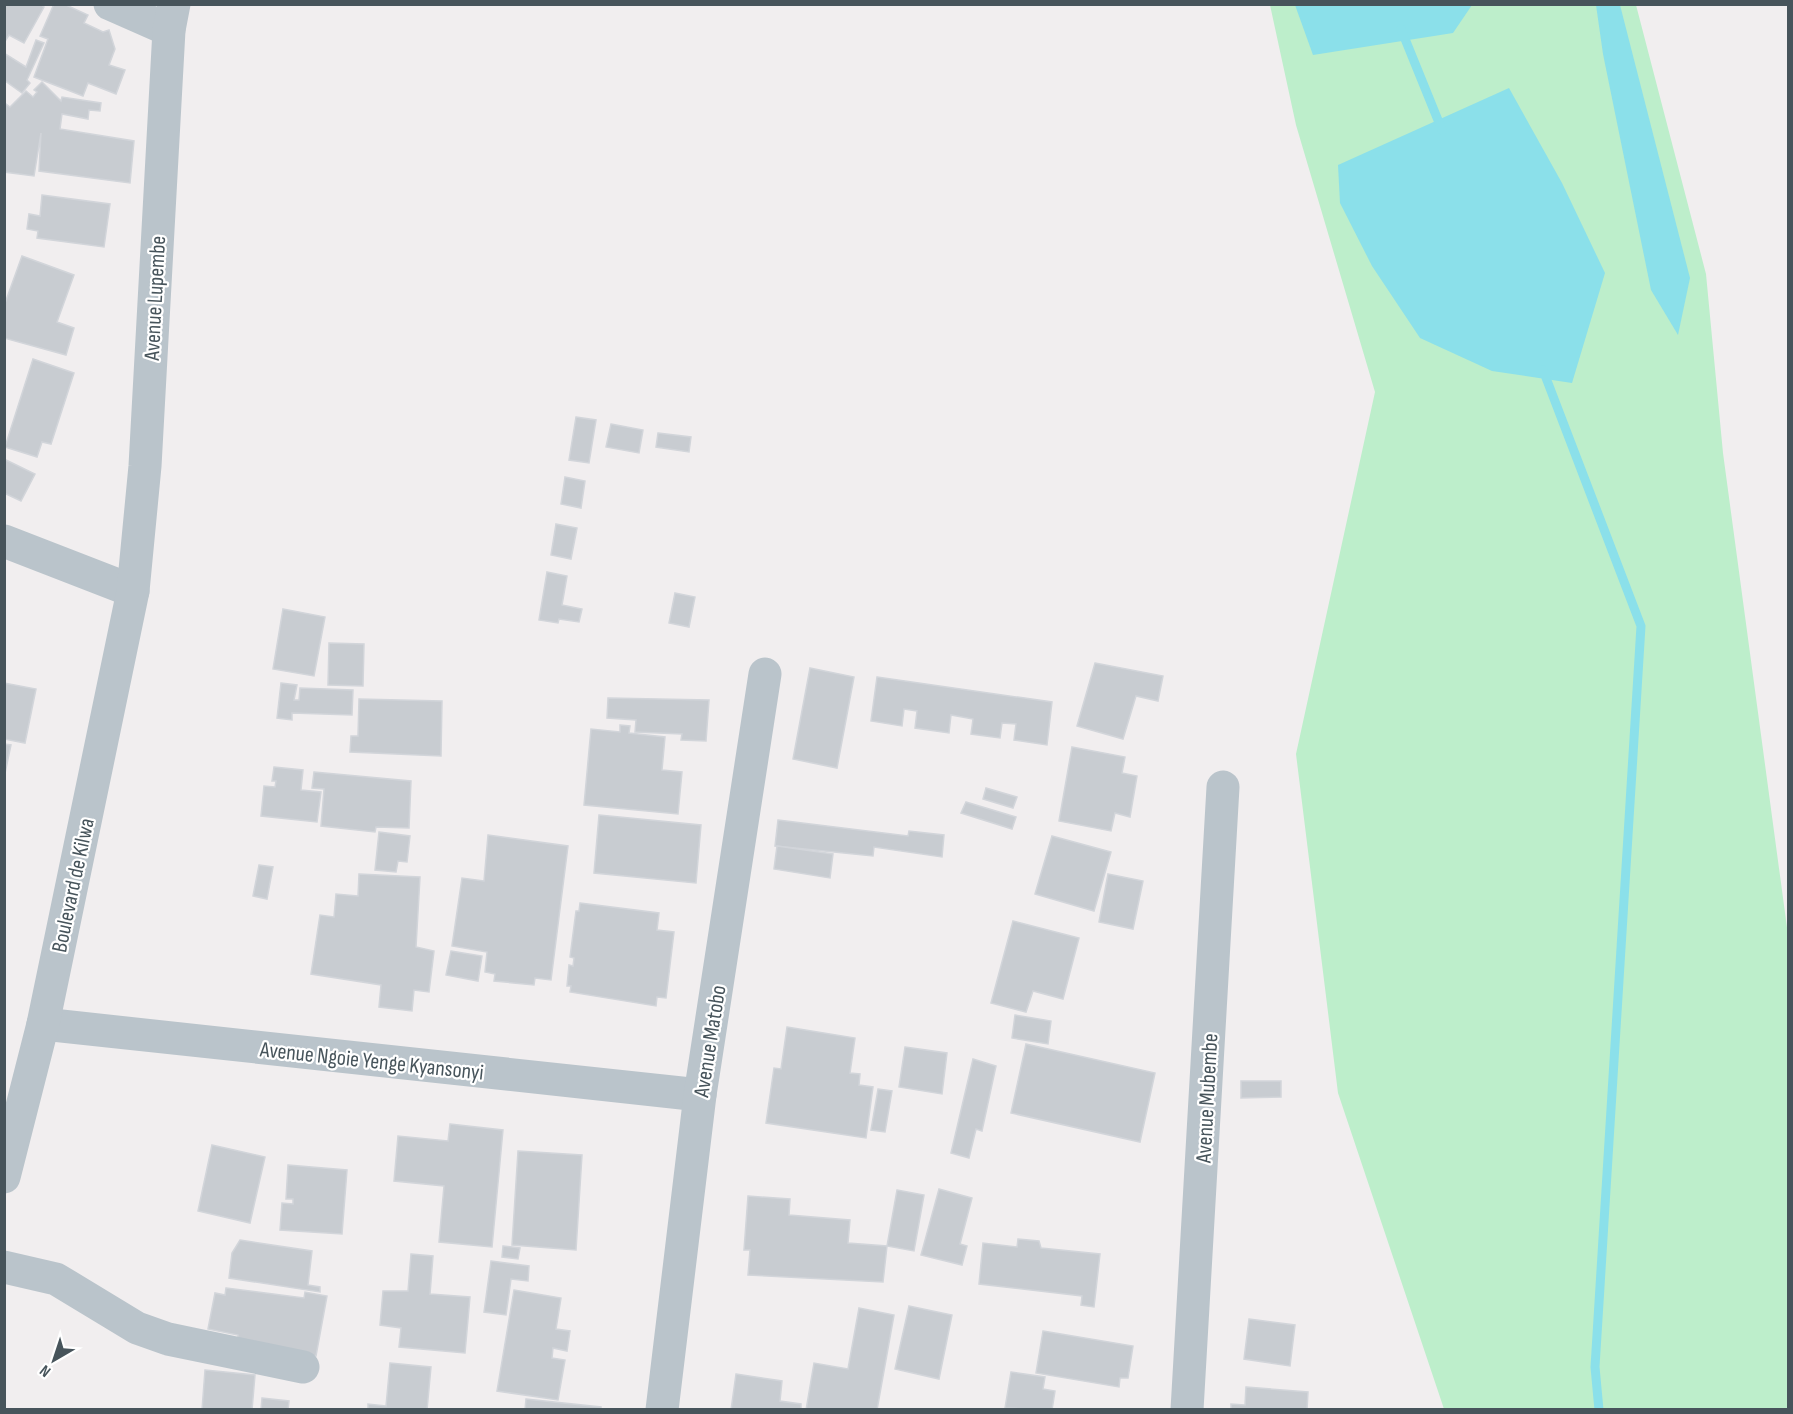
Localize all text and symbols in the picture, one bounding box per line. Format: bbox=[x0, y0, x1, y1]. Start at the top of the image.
street label: Avenue Lupembe bbox=[139, 235, 172, 362]
street label: Boulevard de Kilwa bbox=[46, 816, 101, 955]
street label: Avenue Matobo bbox=[688, 983, 733, 1100]
street label: Avenue Mubembe bbox=[1191, 1033, 1224, 1165]
street label: Avenue Ngoie Yenge Kyansonyi bbox=[258, 1036, 485, 1087]
north arrow bbox=[24, 1330, 84, 1390]
text: N bbox=[36, 1360, 55, 1381]

